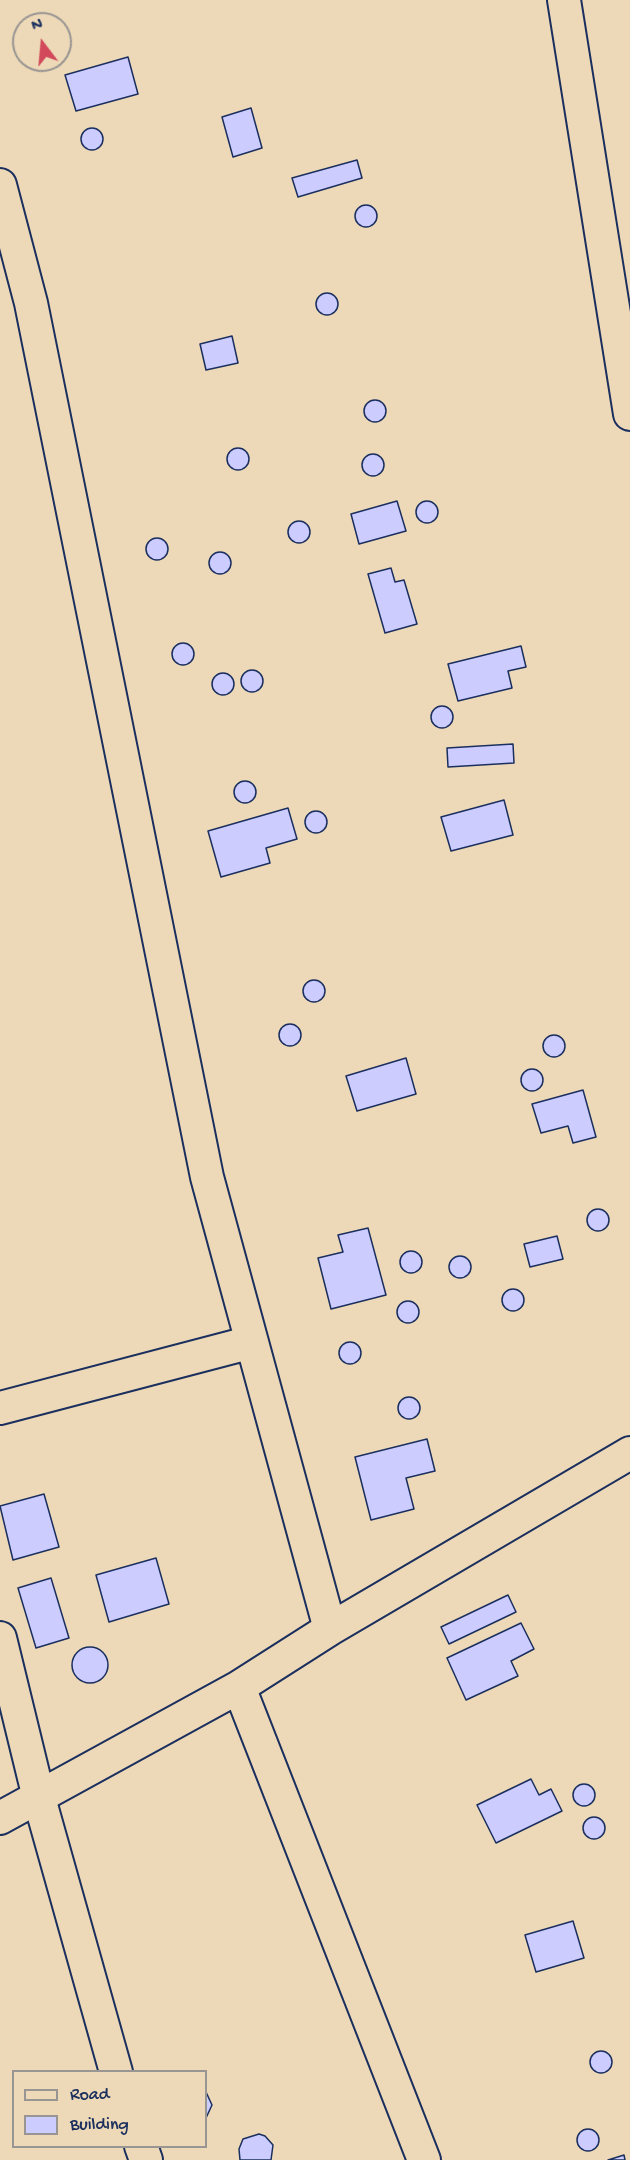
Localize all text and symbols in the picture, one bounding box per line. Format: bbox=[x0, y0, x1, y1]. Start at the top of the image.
north arrow bbox=[12, 12, 72, 72]
text: N bbox=[30, 16, 45, 37]
legend bbox=[12, 2070, 207, 2148]
text: Road bbox=[70, 2085, 109, 2106]
text: Building bbox=[70, 2115, 129, 2136]

